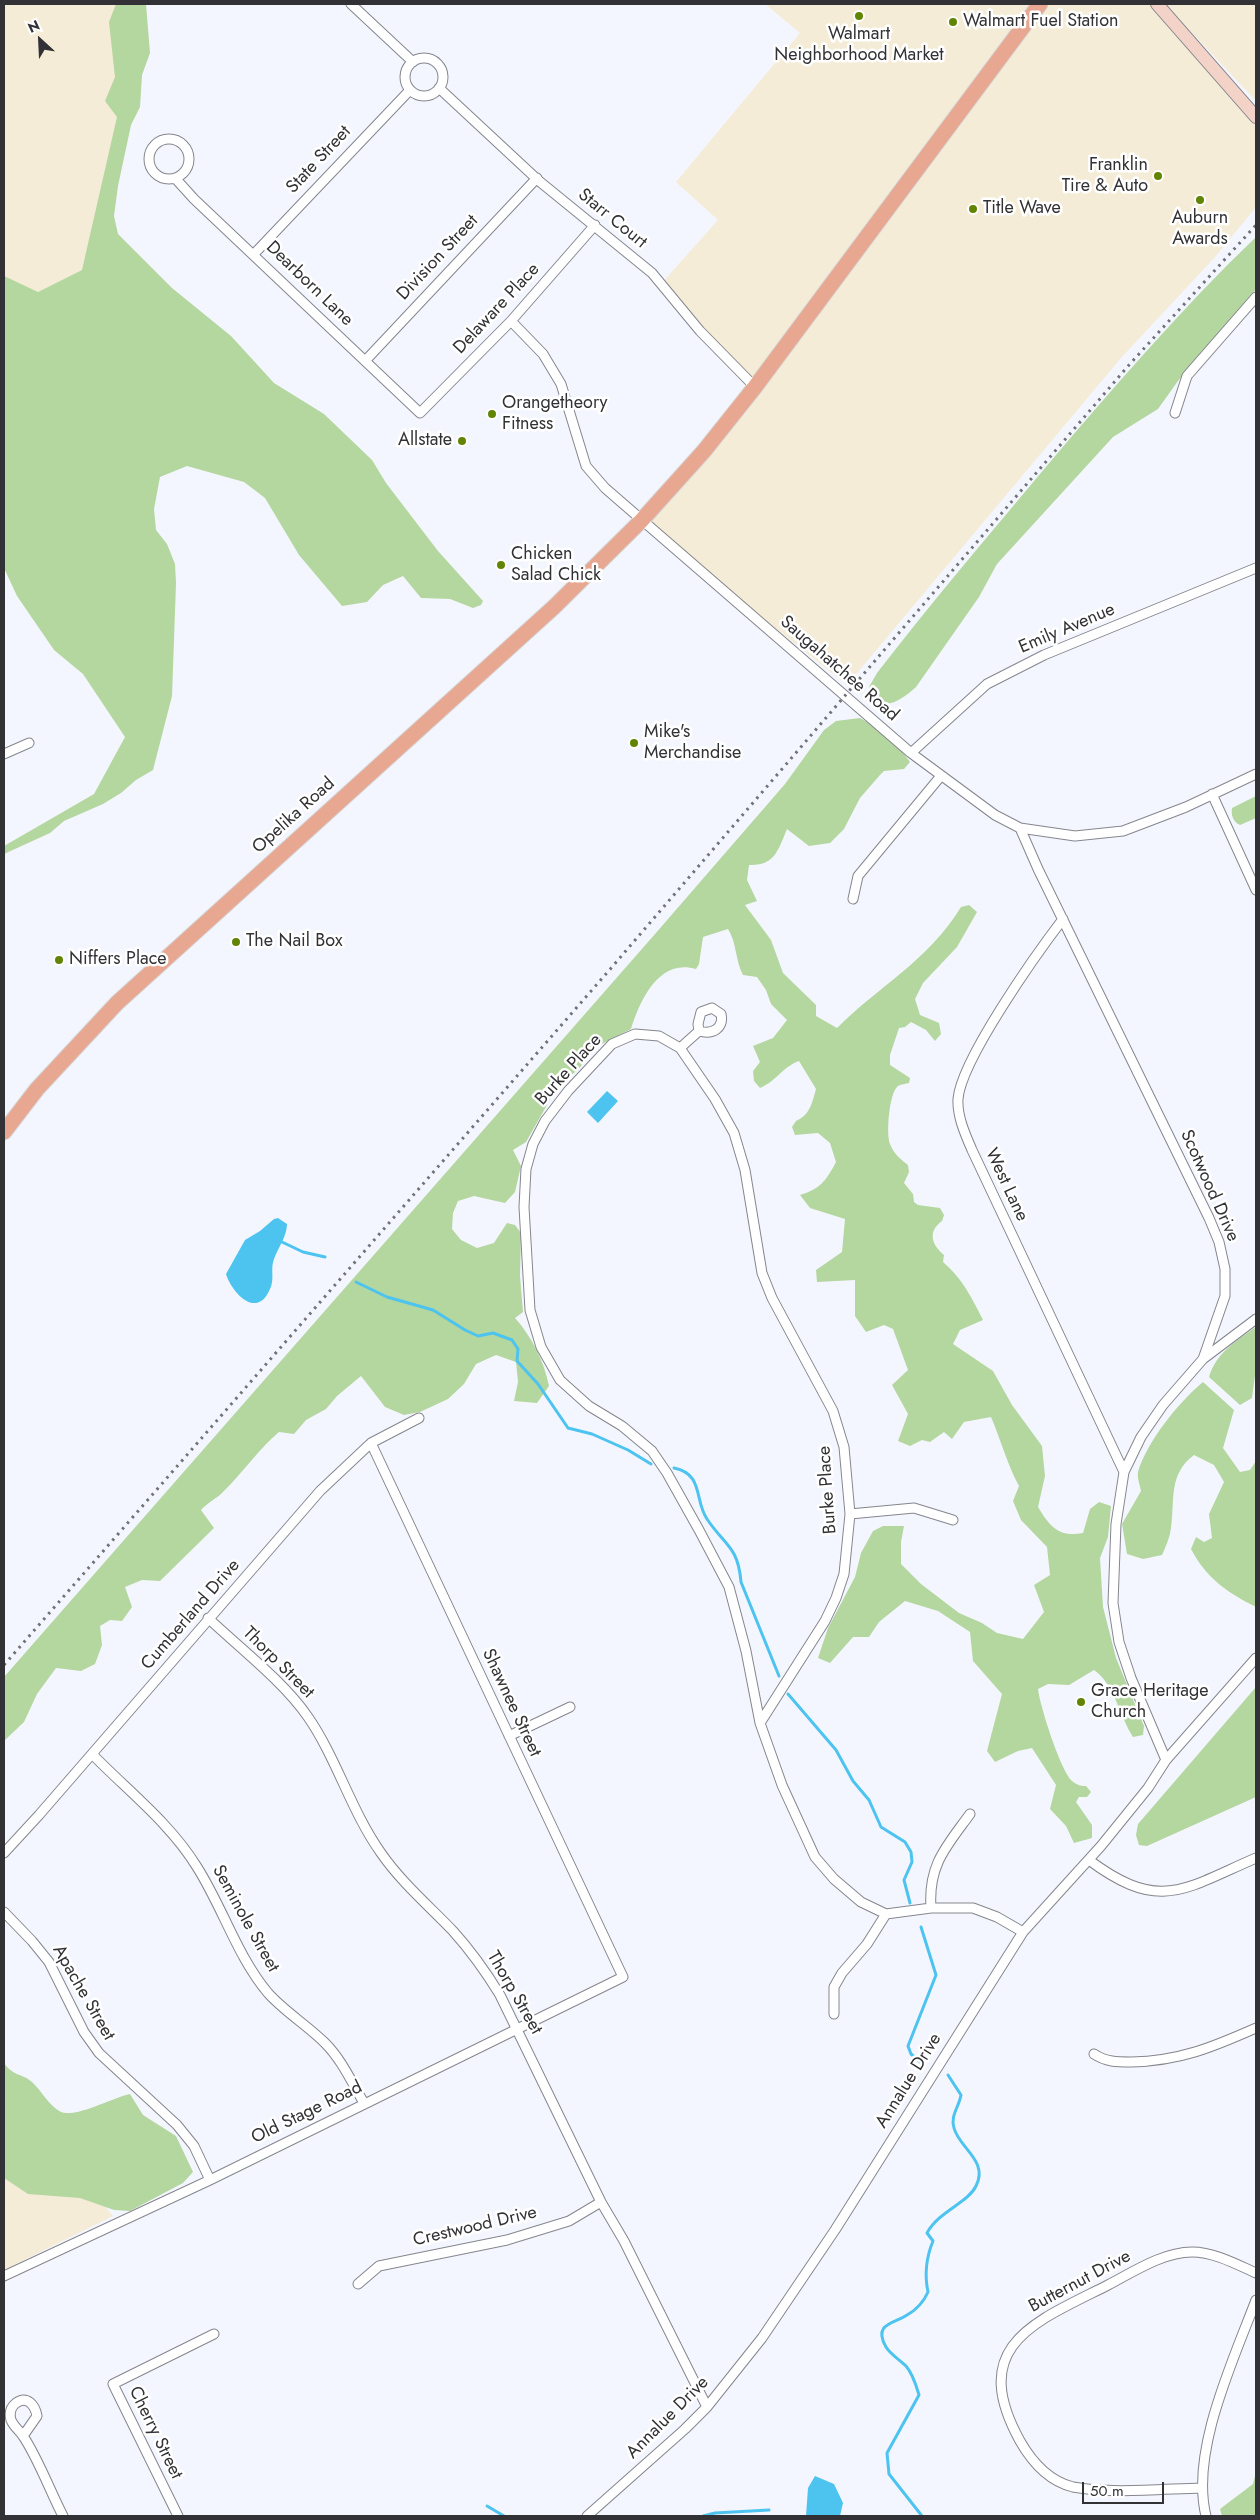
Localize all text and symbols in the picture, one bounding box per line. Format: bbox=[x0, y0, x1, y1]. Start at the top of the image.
marker: Walmart Neighborhood Market bbox=[853, 10, 865, 22]
place label: Walmart Fuel Station bbox=[963, 11, 1118, 33]
north arrow bbox=[15, 15, 65, 65]
text: N bbox=[24, 15, 43, 38]
marker: Walmart Fuel Station bbox=[947, 16, 959, 28]
place label: Walmart Neighborhood Market bbox=[774, 24, 944, 66]
street label: State Street bbox=[282, 122, 356, 198]
place label: Franklin Tire & Auto bbox=[1062, 155, 1148, 198]
marker: Franklin Tire & Auto bbox=[1152, 170, 1164, 182]
street label: Starr Court bbox=[573, 185, 651, 253]
marker: Auburn Awards bbox=[1194, 194, 1206, 206]
place label: Title Wave bbox=[983, 198, 1061, 220]
marker: Title Wave bbox=[967, 203, 979, 215]
place label: Auburn Awards bbox=[1172, 208, 1228, 250]
street label: Division Street bbox=[393, 211, 483, 305]
street label: Dearborn Lane bbox=[261, 237, 357, 331]
street label: Delaware Place bbox=[449, 259, 545, 359]
place label: Orangetheory Fitness bbox=[502, 393, 608, 436]
marker: Orangetheory Fitness bbox=[486, 408, 498, 420]
place label: Allstate bbox=[398, 430, 452, 452]
marker: Allstate bbox=[456, 435, 468, 447]
place label: Chicken Salad Chick bbox=[511, 544, 601, 586]
marker: Chicken Salad Chick bbox=[495, 559, 507, 571]
street label: Emily Avenue bbox=[1016, 599, 1118, 659]
street label: Saugahatchee Road bbox=[775, 612, 903, 726]
place label: Mike's Merchandise bbox=[644, 722, 741, 764]
marker: Mike's Merchandise bbox=[628, 737, 640, 749]
street label: Opelika Road bbox=[248, 773, 340, 859]
place label: The Nail Box bbox=[246, 931, 342, 953]
marker: The Nail Box bbox=[230, 936, 242, 948]
place label: Niffers Place bbox=[69, 949, 167, 971]
marker: Niffers Place bbox=[53, 954, 65, 966]
street label: Burke Place bbox=[531, 1030, 607, 1110]
street label: Scotwood Drive bbox=[1175, 1127, 1243, 1245]
street label: West Lane bbox=[980, 1145, 1032, 1225]
street label: Burke Place bbox=[814, 1445, 842, 1535]
street label: Cumberland Drive bbox=[137, 1555, 245, 1675]
street label: Thorp Street bbox=[238, 1623, 318, 1703]
street label: Shawnee Street bbox=[477, 1646, 545, 1760]
place label: Grace Heritage Church bbox=[1091, 1681, 1209, 1724]
marker: Grace Heritage Church bbox=[1075, 1696, 1087, 1708]
street label: Seminole Street bbox=[207, 1862, 283, 1976]
street label: Apache Street bbox=[47, 1941, 119, 2045]
street label: Thorp Street bbox=[482, 1948, 546, 2038]
street label: Annalue Drive bbox=[871, 2030, 947, 2132]
street label: Old Stage Road bbox=[248, 2077, 366, 2149]
street label: Crestwood Drive bbox=[411, 2202, 539, 2252]
street label: Butternut Drive bbox=[1025, 2246, 1135, 2318]
street label: Annalue Drive bbox=[622, 2372, 714, 2464]
street label: Cherry Street bbox=[123, 2383, 187, 2483]
scale bar bbox=[1085, 2472, 1168, 2504]
text: 50 m bbox=[1090, 2480, 1124, 2502]

